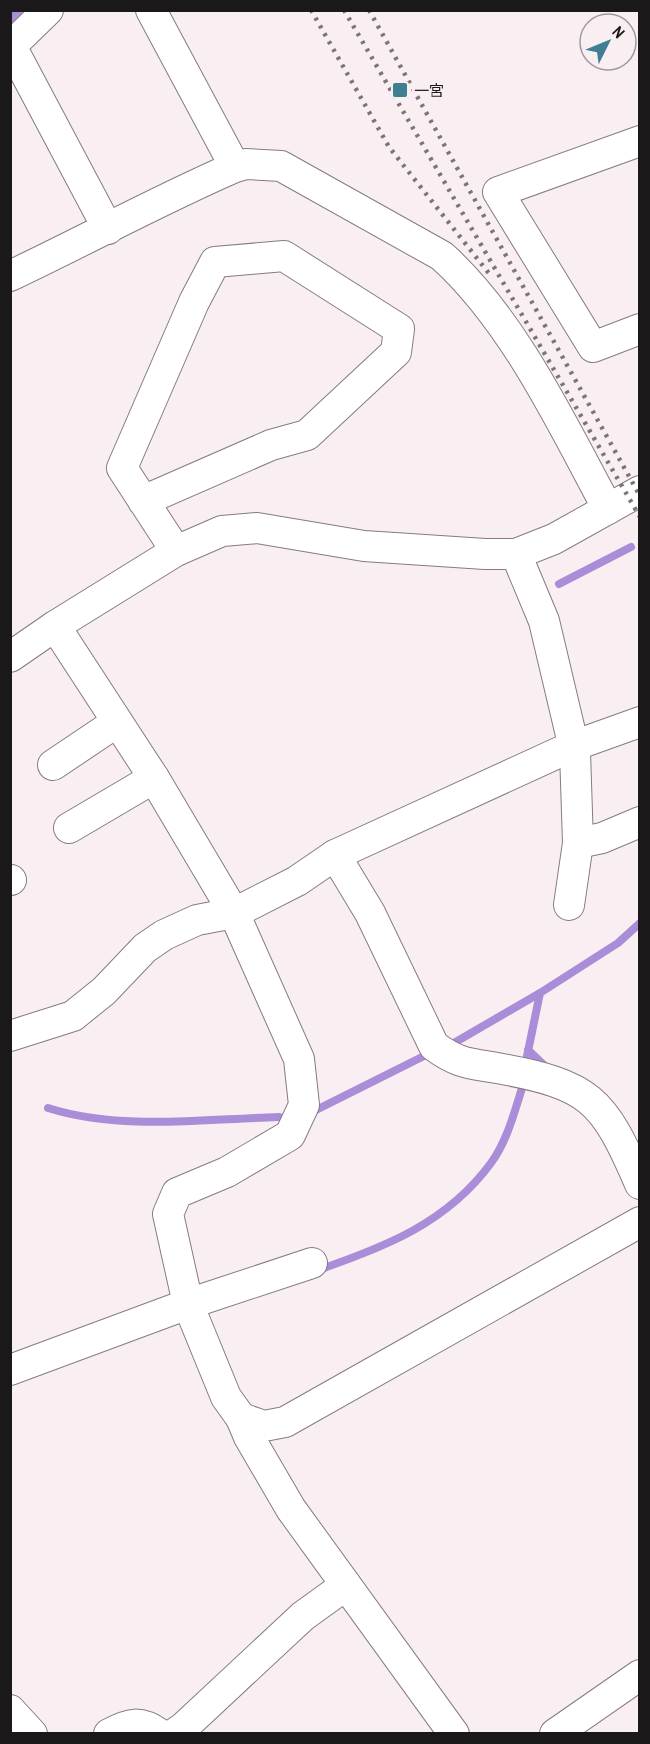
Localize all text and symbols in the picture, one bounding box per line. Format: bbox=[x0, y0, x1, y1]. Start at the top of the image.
north arrow bbox=[578, 12, 638, 72]
text: N bbox=[608, 21, 630, 43]
place label: 一宮 bbox=[414, 80, 444, 101]
marker: 一宮 bbox=[391, 81, 409, 99]

